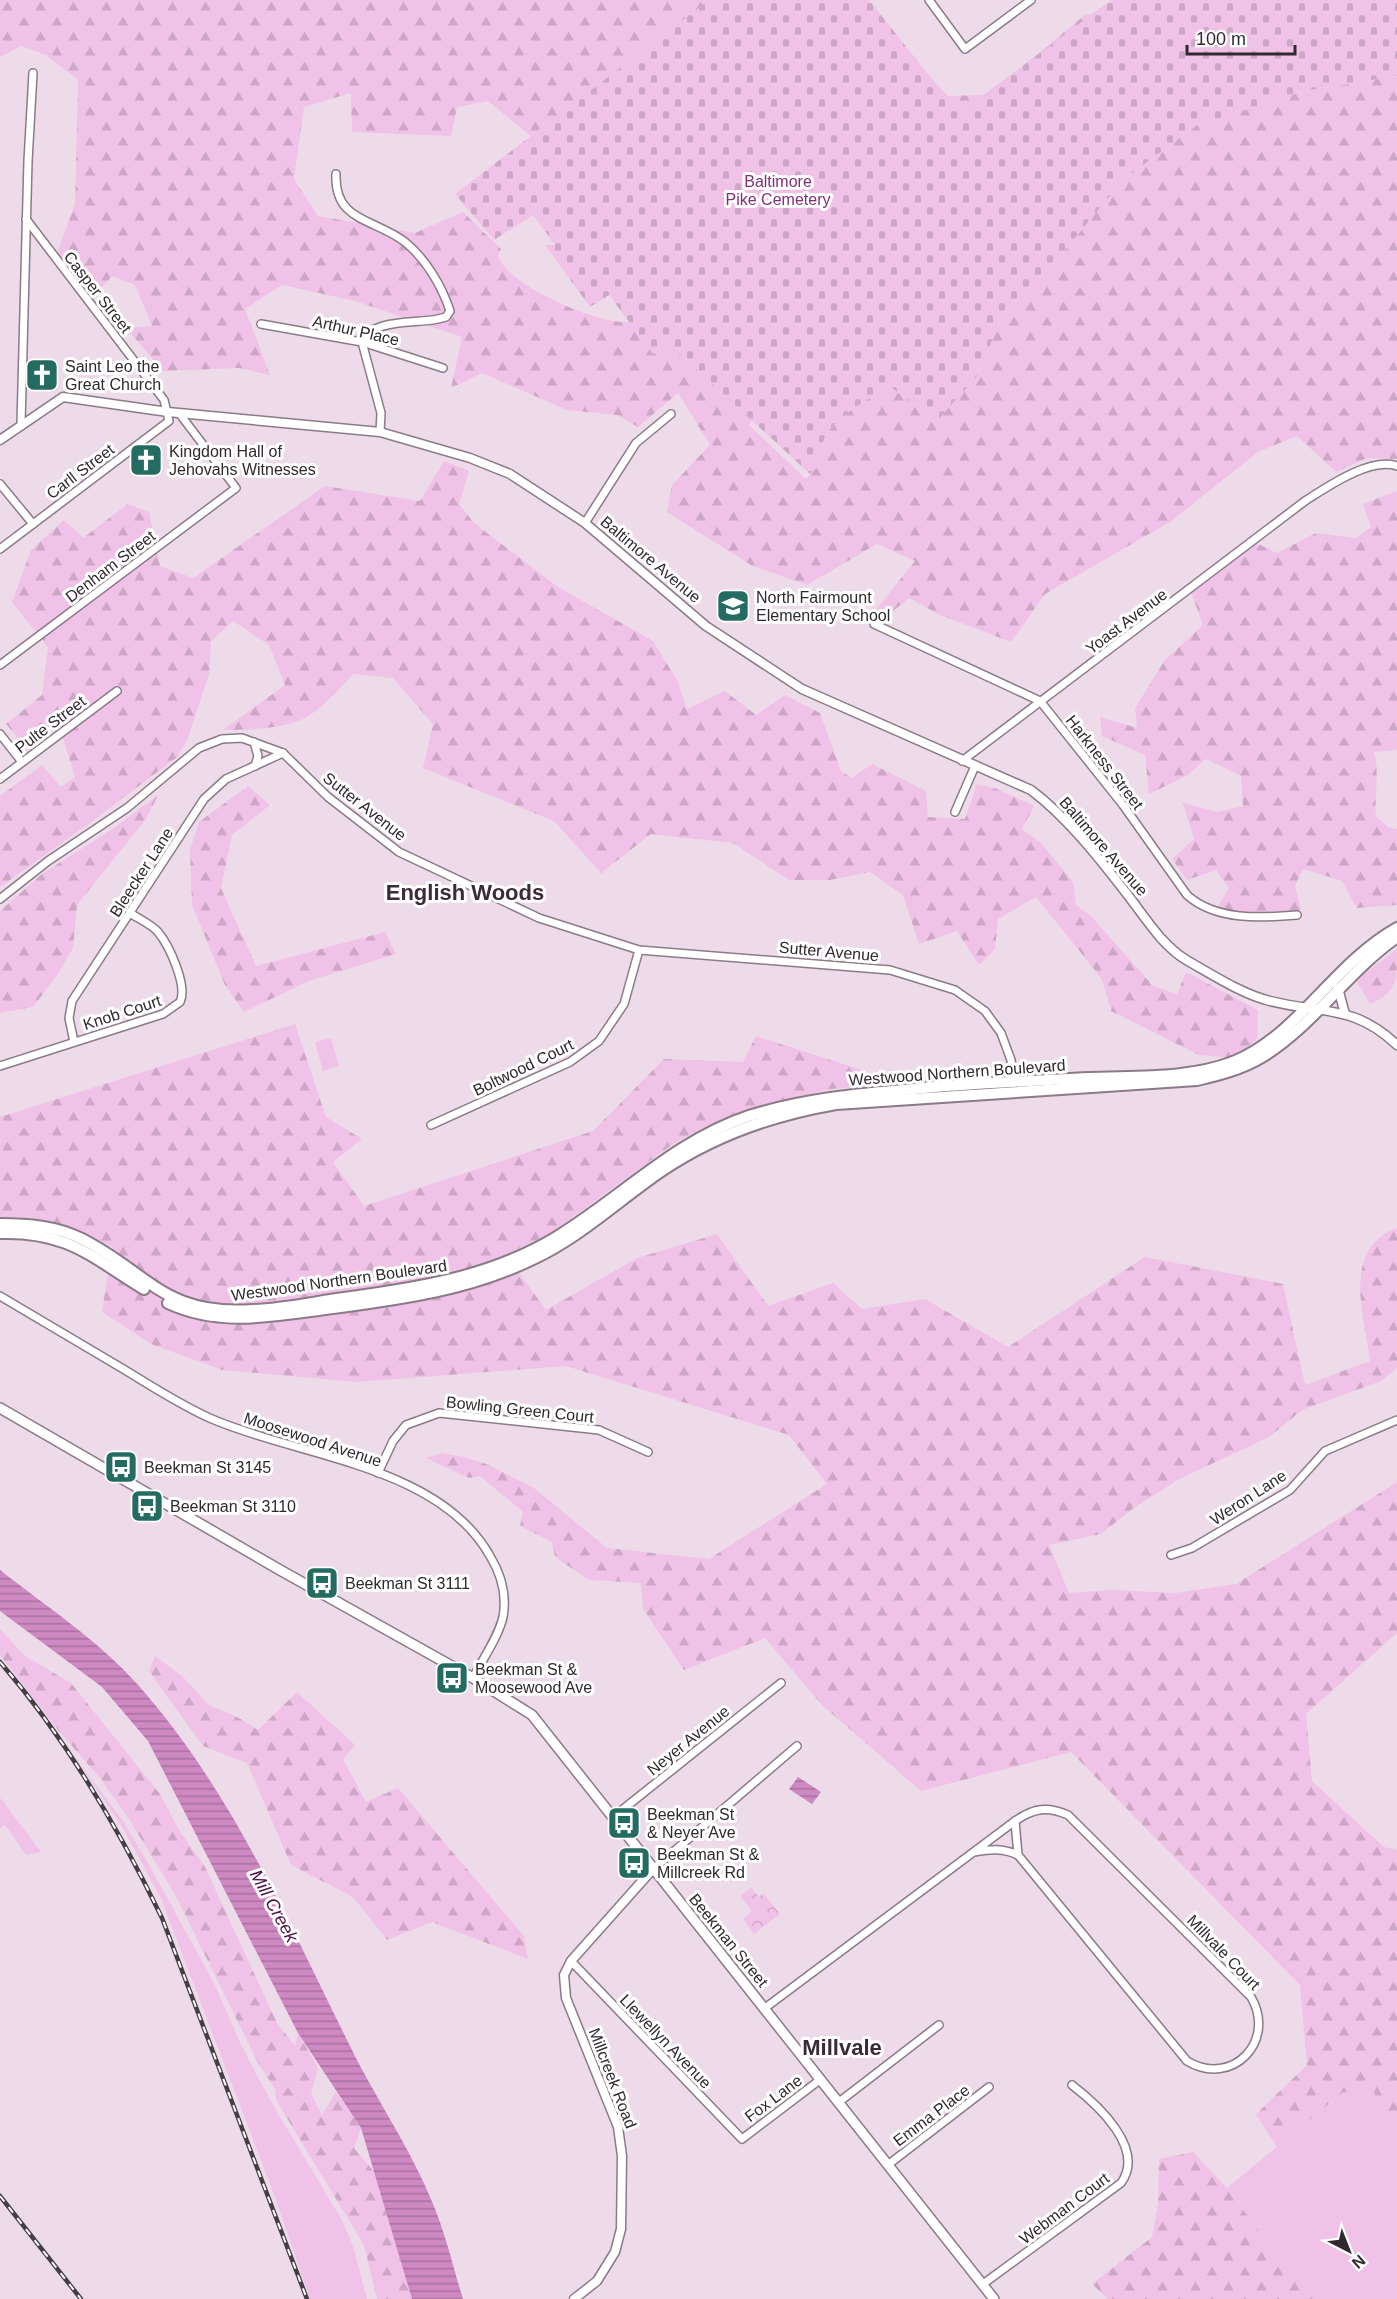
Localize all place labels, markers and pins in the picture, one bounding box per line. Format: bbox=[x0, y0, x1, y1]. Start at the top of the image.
church icon: Saint Leo the Great Church bbox=[24, 357, 60, 393]
place label: Saint Leo the Great Church bbox=[65, 358, 161, 393]
church icon: Kingdom Hall of Jehovahs Witnesses bbox=[128, 442, 164, 478]
place label: Kingdom Hall of Jehovahs Witnesses bbox=[169, 443, 316, 478]
school or university icon: North Fairmount Elementary School bbox=[715, 588, 751, 624]
place label: North Fairmount Elementary School bbox=[756, 589, 890, 624]
bus stop icon: Beekman St 3145 bbox=[103, 1449, 139, 1485]
place label: Beekman St 3145 bbox=[144, 1459, 271, 1476]
bus stop icon: Beekman St 3110 bbox=[129, 1488, 165, 1524]
place label: Beekman St 3110 bbox=[170, 1498, 296, 1515]
bus stop icon: Beekman St 3111 bbox=[304, 1565, 340, 1601]
place label: Beekman St 3111 bbox=[345, 1575, 470, 1592]
bus stop icon: Beekman St & Moosewood Ave bbox=[434, 1660, 470, 1696]
place label: Beekman St & Moosewood Ave bbox=[475, 1661, 592, 1696]
bus stop icon: Beekman St & Neyer Ave bbox=[606, 1805, 642, 1841]
place label: Beekman St & Neyer Ave bbox=[647, 1806, 736, 1841]
bus stop icon: Beekman St & Millcreek Rd bbox=[616, 1845, 652, 1881]
place label: Beekman St & Millcreek Rd bbox=[657, 1846, 760, 1881]

